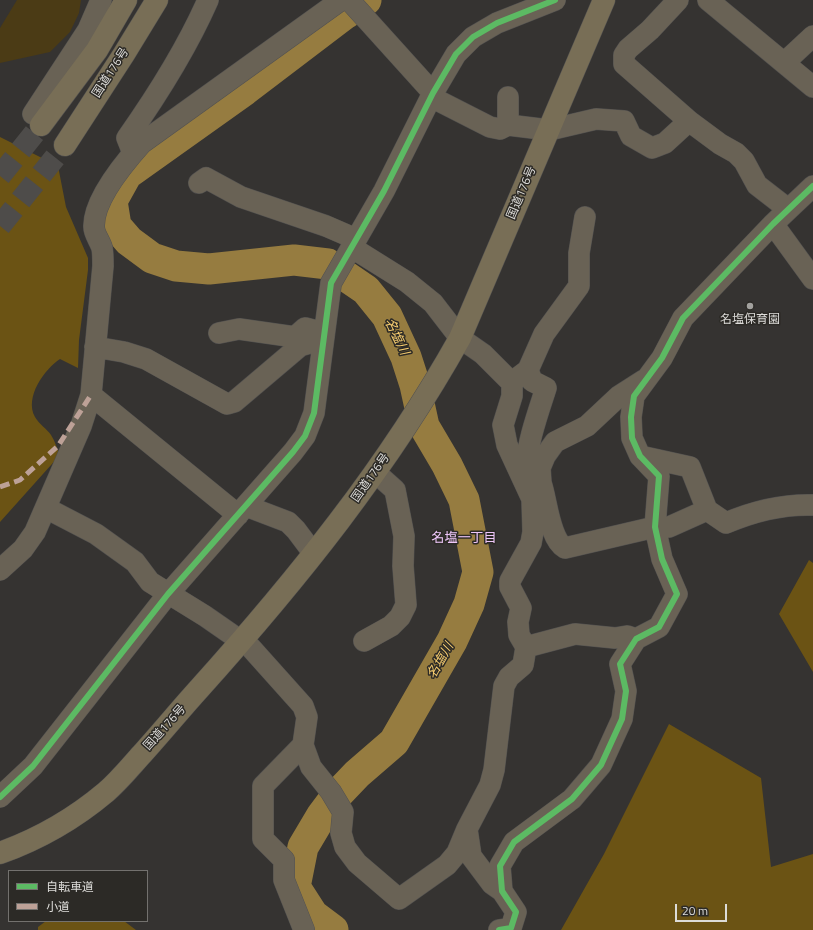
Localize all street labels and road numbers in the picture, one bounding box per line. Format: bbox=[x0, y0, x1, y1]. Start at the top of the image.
street label: 国道176号 bbox=[90, 46, 132, 100]
street label: 国道176号 bbox=[504, 164, 540, 222]
street label: 国道176号 bbox=[349, 451, 393, 505]
street label: 国道176号 bbox=[141, 702, 189, 754]

